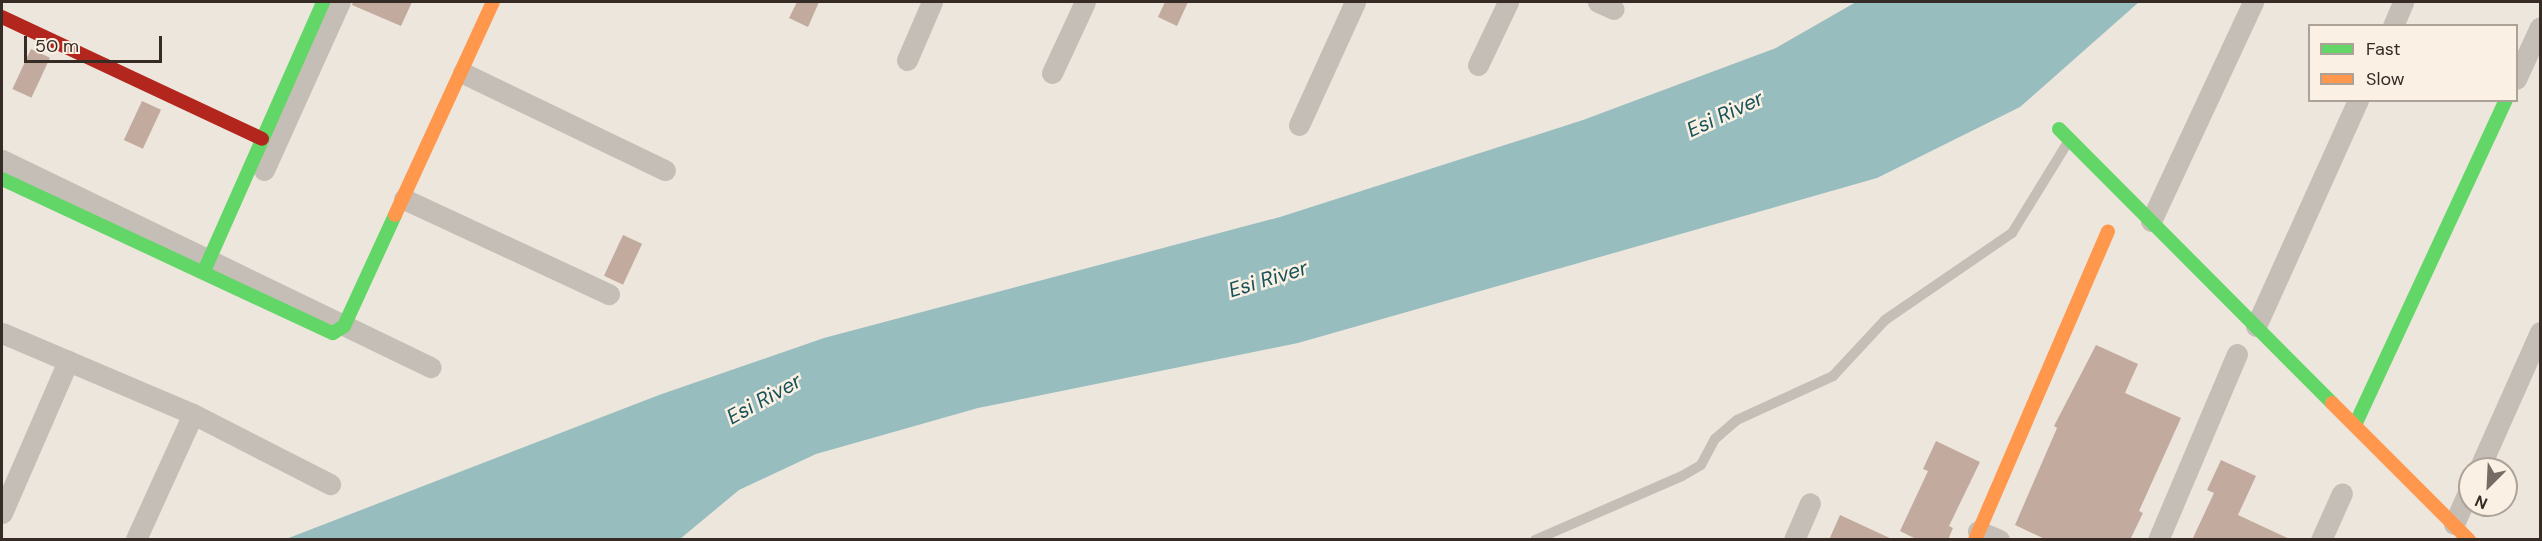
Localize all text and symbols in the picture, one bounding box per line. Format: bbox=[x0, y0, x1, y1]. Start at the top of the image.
scale bar bbox=[27, 24, 165, 62]
legend bbox=[2308, 24, 2518, 102]
text: 50 m bbox=[35, 34, 79, 58]
text: Fast bbox=[2366, 37, 2401, 61]
text: Slow bbox=[2366, 67, 2405, 91]
water label: Esi River bbox=[1683, 85, 1767, 143]
water label: Esi River bbox=[1225, 255, 1311, 303]
water label: Esi River bbox=[722, 368, 806, 430]
north arrow bbox=[2458, 457, 2518, 517]
text: N bbox=[2472, 490, 2491, 514]

